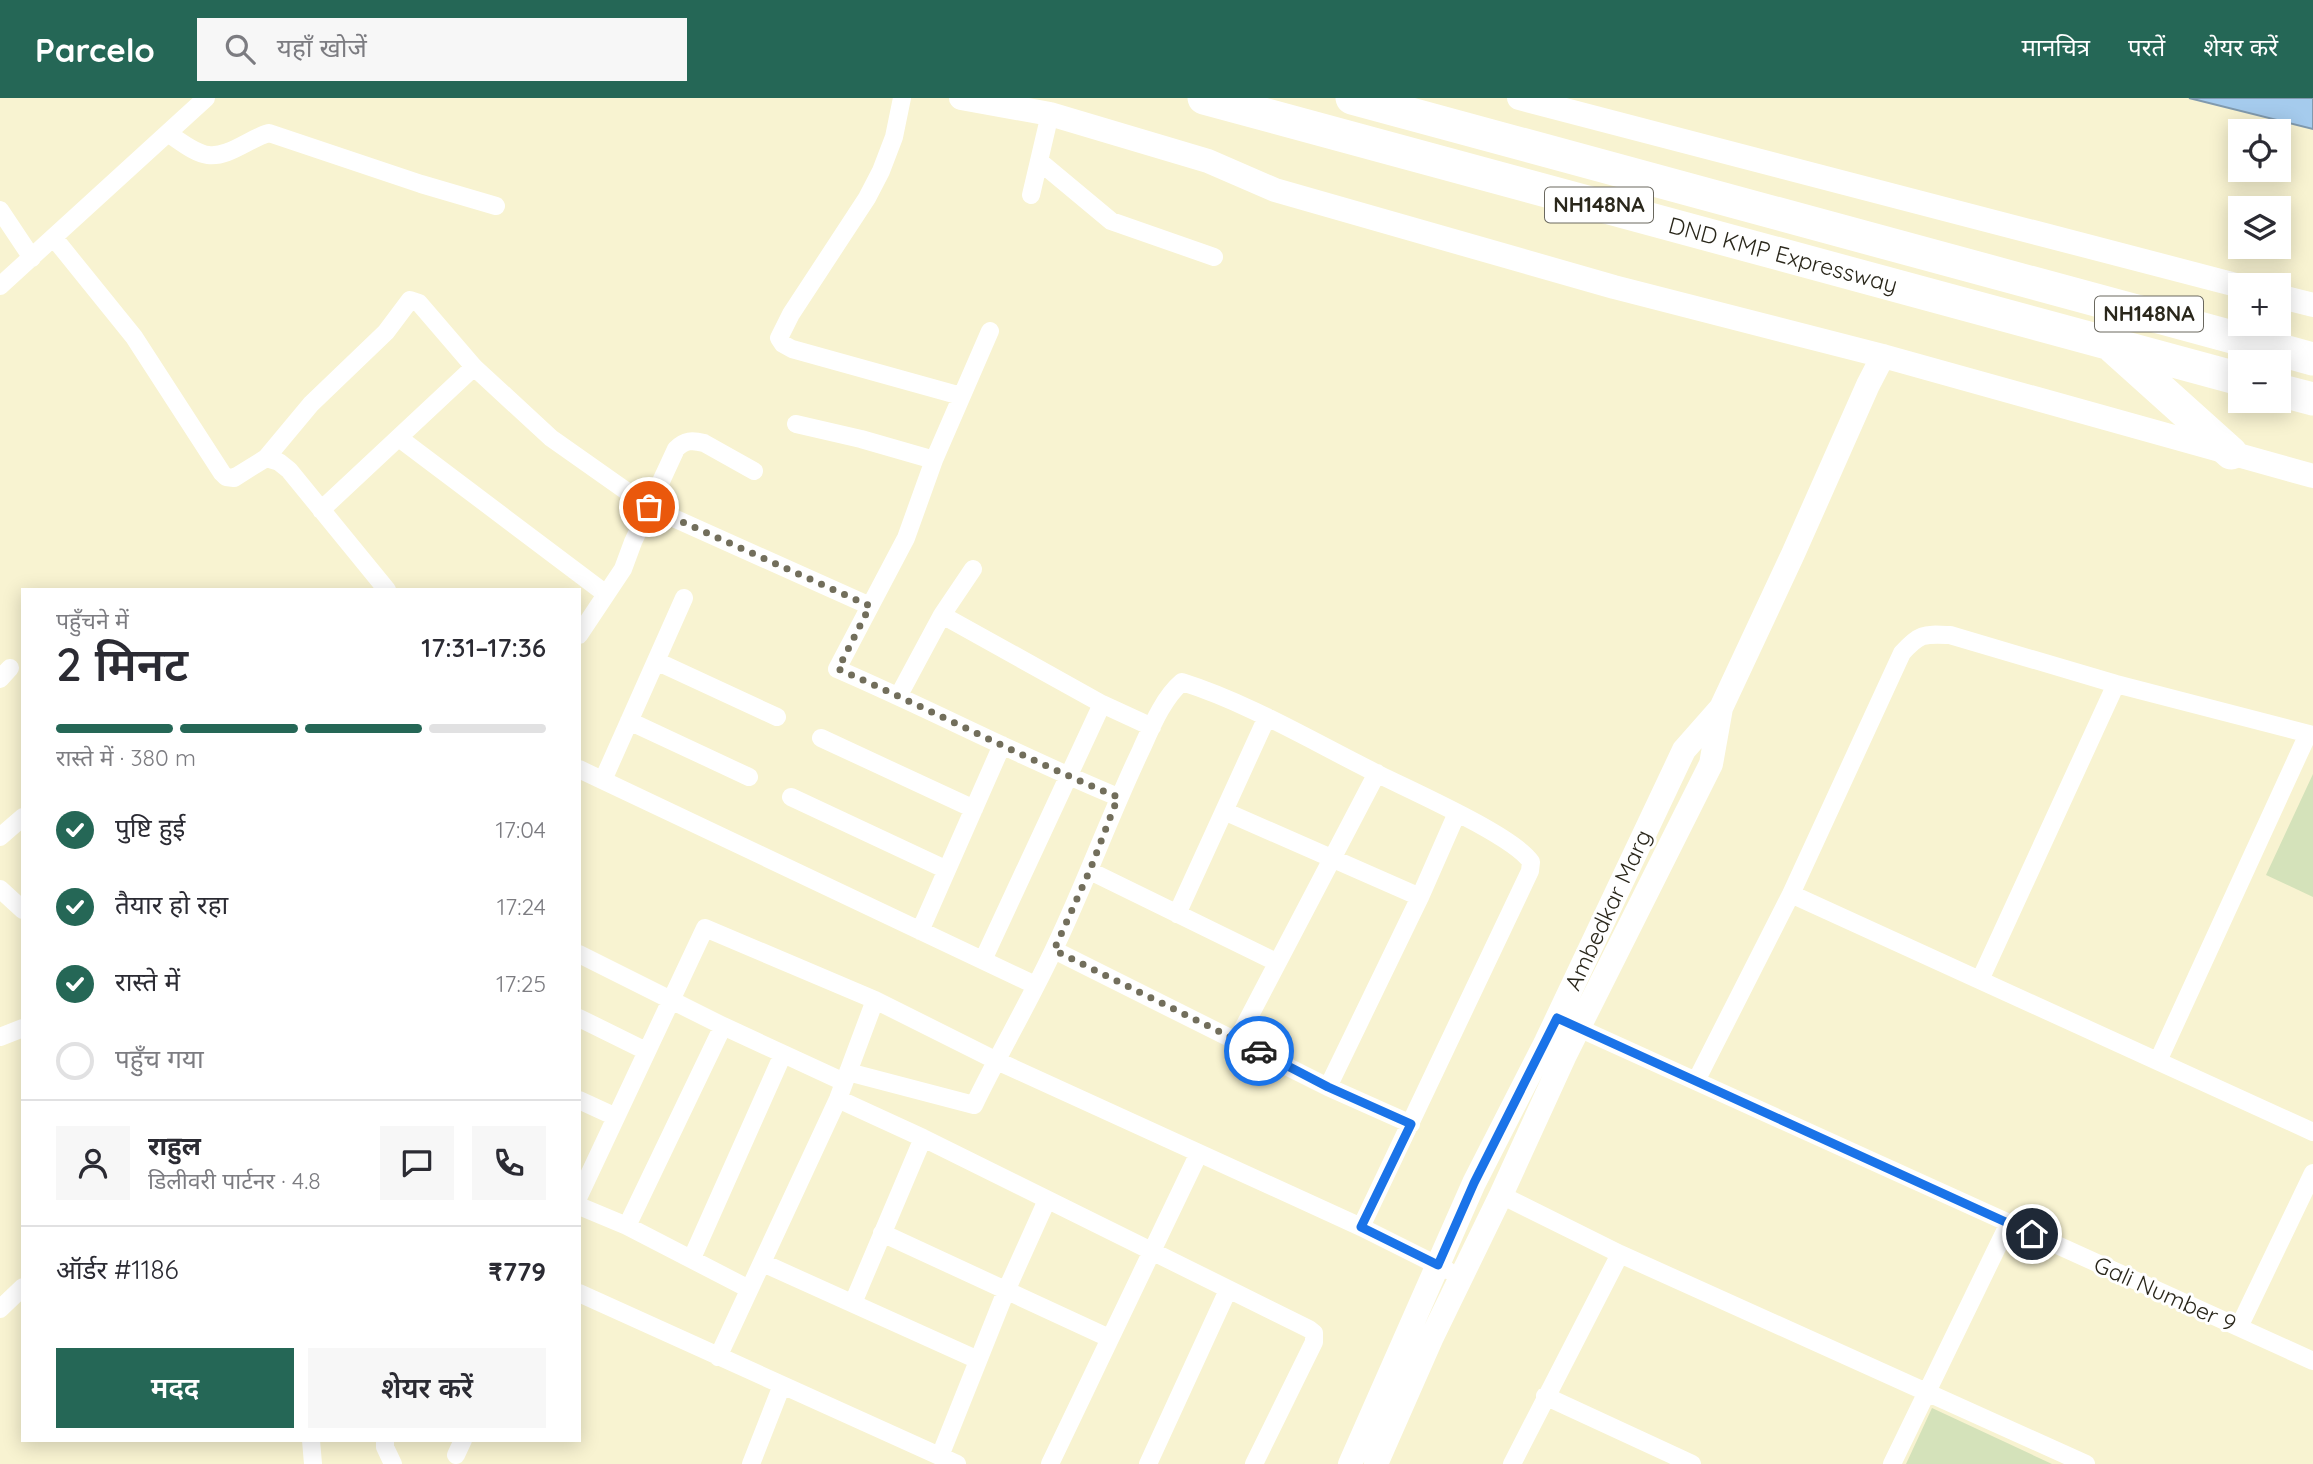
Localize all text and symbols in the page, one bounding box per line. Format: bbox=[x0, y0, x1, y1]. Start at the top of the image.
search box bbox=[197, 18, 687, 81]
text: Parcelo bbox=[35, 29, 155, 70]
icon: search bbox=[221, 30, 259, 68]
text: यहाँ खोजें bbox=[277, 31, 367, 64]
text: मानचित्र bbox=[2021, 32, 2090, 62]
text: परतें bbox=[2128, 32, 2165, 62]
text: शेयर करें bbox=[2203, 32, 2278, 62]
map controls bbox=[2228, 119, 2291, 413]
button: locate bbox=[2228, 119, 2291, 182]
road number: NH148NA bbox=[1545, 188, 1653, 222]
button: layers bbox=[2228, 196, 2291, 259]
street label: DND KMP Expressway bbox=[1665, 210, 1901, 299]
button: + bbox=[2228, 273, 2291, 336]
road number: NH148NA bbox=[2095, 296, 2203, 332]
button: − bbox=[2228, 350, 2291, 413]
pin bbox=[619, 477, 679, 537]
icon: bag bbox=[630, 488, 668, 526]
text: पहुँचने में bbox=[56, 606, 129, 635]
text: 17:31–17:36 bbox=[421, 631, 546, 664]
text: 2 मिनट bbox=[56, 635, 188, 693]
text: रास्ते में · 380 m bbox=[56, 743, 196, 772]
icon: check bbox=[56, 811, 94, 849]
text: पुष्टि हुई bbox=[115, 811, 185, 844]
text: 17:04 bbox=[496, 815, 546, 844]
street label: Ambedkar Marg bbox=[1558, 825, 1657, 995]
icon: check bbox=[56, 888, 94, 926]
text: तैयार हो रहा bbox=[115, 888, 228, 921]
text: 17:24 bbox=[497, 892, 546, 921]
icon: check bbox=[56, 965, 94, 1003]
text: रास्ते में bbox=[115, 965, 180, 998]
text: 17:25 bbox=[496, 969, 546, 998]
courier bbox=[1224, 1016, 1294, 1086]
icon: car bbox=[1240, 1032, 1278, 1070]
text: पहुँच गया bbox=[115, 1042, 204, 1075]
button: person bbox=[56, 1126, 130, 1200]
button: chat bbox=[380, 1126, 454, 1200]
button: phone bbox=[472, 1126, 546, 1200]
text: राहुल bbox=[148, 1129, 201, 1162]
text: डिलीवरी पार्टनर · 4.8 bbox=[148, 1166, 321, 1195]
pin bbox=[2002, 1204, 2062, 1264]
icon: home bbox=[2013, 1215, 2051, 1253]
street label: Gali Number 9 bbox=[2090, 1249, 2241, 1338]
text: ऑर्डर #1186 bbox=[56, 1253, 179, 1286]
text: ₹779 bbox=[488, 1255, 546, 1288]
button: मदद bbox=[56, 1348, 294, 1428]
button: शेयर करें bbox=[308, 1348, 546, 1428]

